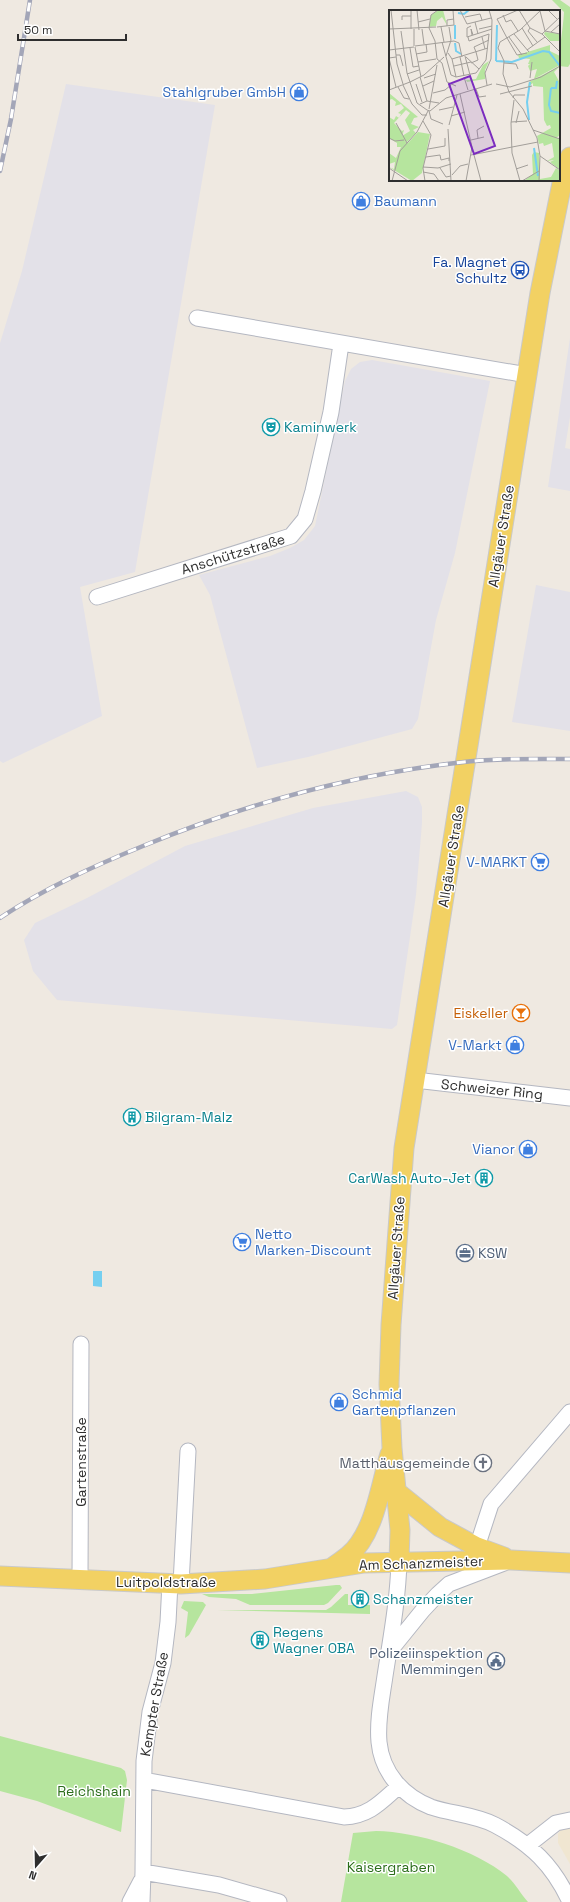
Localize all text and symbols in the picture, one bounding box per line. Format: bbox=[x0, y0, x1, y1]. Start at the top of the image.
inset map bbox=[389, 10, 560, 181]
scale bar bbox=[18, 16, 126, 42]
text: 50 m bbox=[24, 22, 52, 38]
shop icon: Stahlgruber GmbH bbox=[289, 82, 309, 102]
place label: Stahlgruber GmbH bbox=[162, 83, 286, 101]
shop icon: Baumann bbox=[351, 191, 371, 211]
place label: Baumann bbox=[374, 192, 437, 210]
place label: Fa. Magnet Schultz bbox=[433, 253, 507, 287]
bus stop icon: Fa. Magnet Schultz bbox=[510, 260, 530, 280]
theatre icon: Kaminwerk bbox=[261, 417, 281, 437]
place label: Kaminwerk bbox=[284, 418, 357, 436]
street label: Allgäuer Straße bbox=[484, 483, 518, 589]
street label: Anschützstraße bbox=[179, 530, 287, 578]
street label: Allgäuer Straße bbox=[434, 803, 468, 909]
supermarket icon: V-MARKT bbox=[530, 852, 550, 872]
place label: V-MARKT bbox=[466, 853, 527, 871]
bar icon: Eiskeller bbox=[511, 1003, 531, 1023]
place label: Eiskeller bbox=[453, 1004, 508, 1022]
shop icon: V-Markt bbox=[505, 1035, 525, 1055]
place label: V-Markt bbox=[448, 1036, 502, 1054]
street label: Schweizer Ring bbox=[440, 1075, 544, 1103]
building icon: Bilgram-Malz bbox=[122, 1107, 142, 1127]
place label: Bilgram-Malz bbox=[145, 1108, 233, 1126]
shop icon: Vianor bbox=[518, 1139, 538, 1159]
place label: Vianor bbox=[472, 1140, 515, 1158]
building icon: CarWash Auto-Jet bbox=[474, 1168, 494, 1188]
place label: CarWash Auto-Jet bbox=[348, 1169, 471, 1187]
street label: Allgäuer Straße bbox=[383, 1196, 409, 1300]
place label: Netto Marken-Discount bbox=[255, 1225, 371, 1259]
supermarket icon: Netto Marken-Discount bbox=[232, 1232, 252, 1252]
office icon: KSW bbox=[455, 1243, 475, 1263]
place label: KSW bbox=[478, 1244, 507, 1262]
place label: Schmid Gartenpflanzen bbox=[352, 1385, 456, 1419]
shop icon: Schmid Gartenpflanzen bbox=[329, 1392, 349, 1412]
street label: Gartenstraße bbox=[72, 1417, 90, 1507]
church icon: Matthäusgemeinde bbox=[473, 1453, 493, 1473]
place label: Matthäusgemeinde bbox=[340, 1454, 470, 1472]
street label: Am Schanzmeister bbox=[358, 1552, 484, 1574]
street label: Luitpoldstraße bbox=[116, 1573, 216, 1591]
building icon: Schanzmeister bbox=[350, 1589, 370, 1609]
place label: Schanzmeister bbox=[373, 1590, 473, 1608]
place label: Regens Wagner OBA bbox=[273, 1623, 355, 1657]
building icon: Regens Wagner OBA bbox=[250, 1630, 270, 1650]
place label: Polizeiinspektion Memmingen bbox=[369, 1644, 483, 1678]
street label: Kempter Straße bbox=[136, 1650, 172, 1758]
public building icon: Polizeiinspektion Memmingen bbox=[486, 1651, 506, 1671]
park label: Reichshain bbox=[57, 1782, 131, 1800]
north arrow bbox=[16, 1846, 56, 1886]
park label: Kaisergraben bbox=[347, 1858, 435, 1876]
text: N bbox=[27, 1868, 38, 1883]

